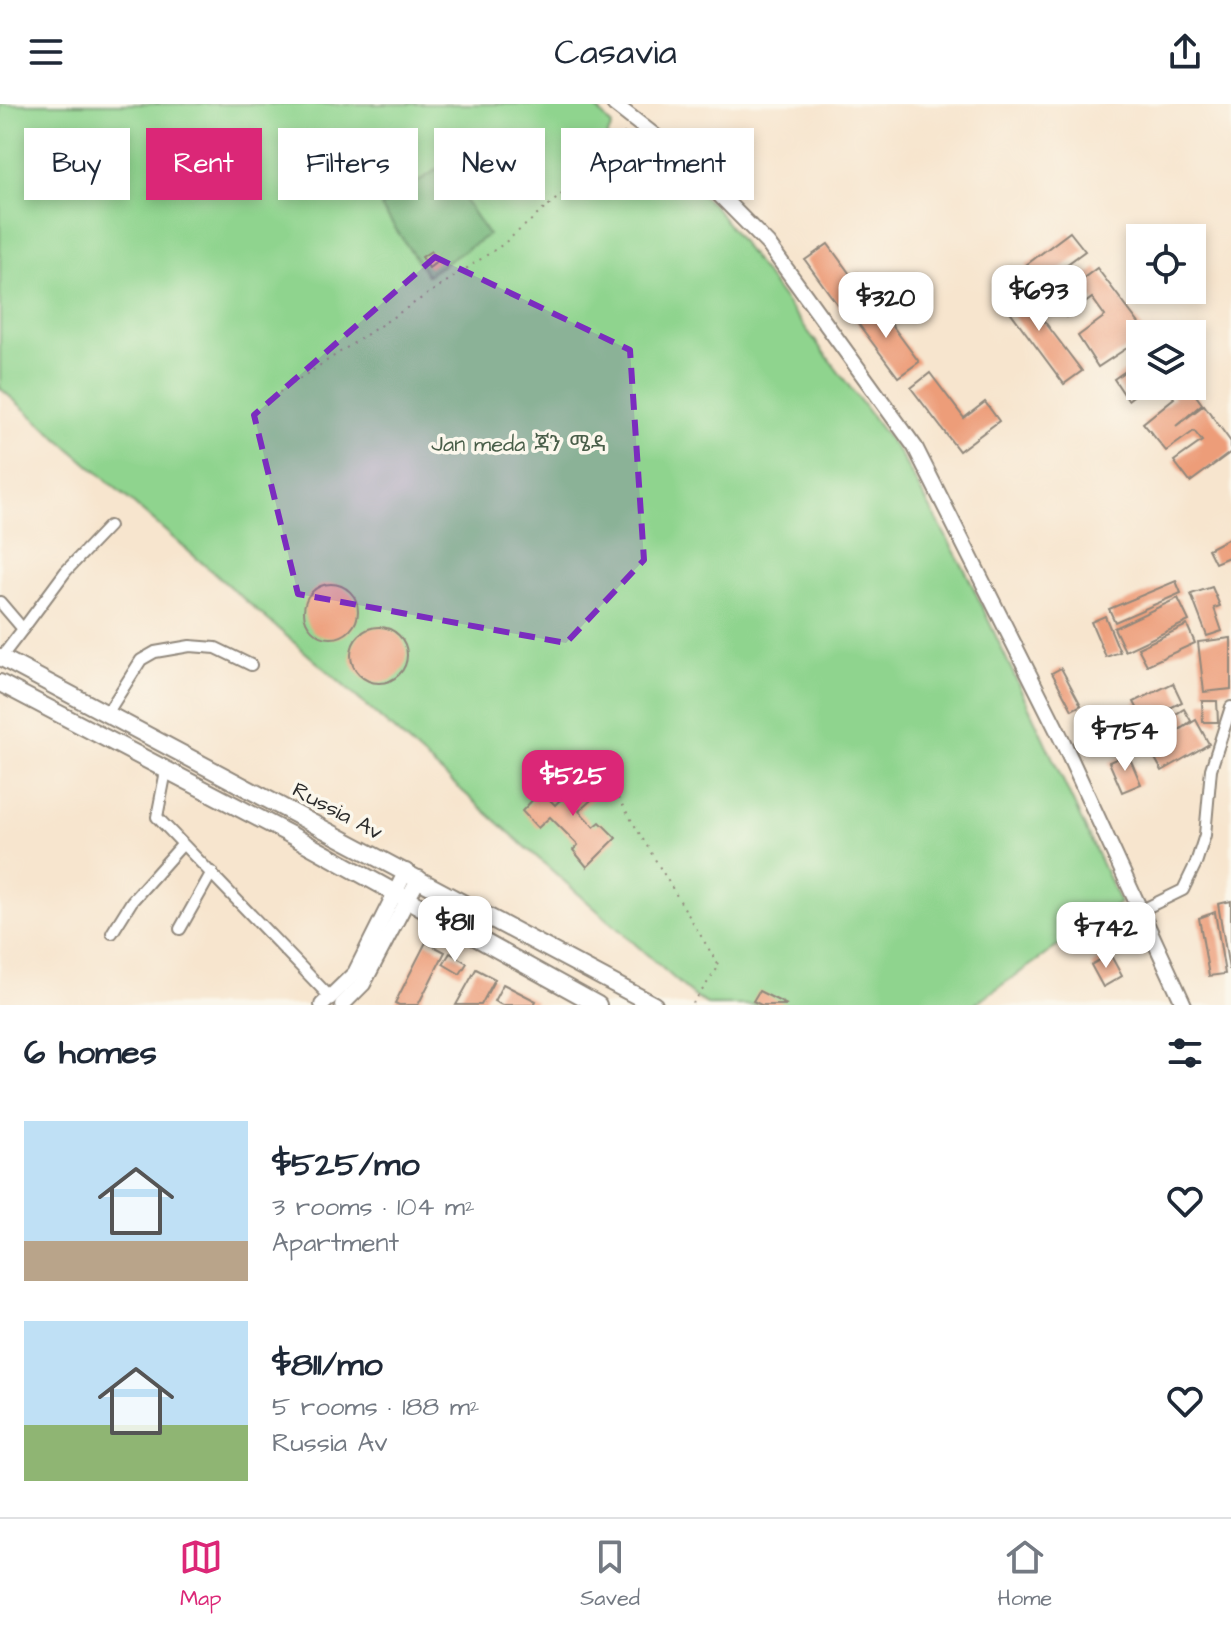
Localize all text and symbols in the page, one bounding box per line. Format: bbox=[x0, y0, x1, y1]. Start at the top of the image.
text: Casavia bbox=[554, 27, 677, 78]
icon: menu bbox=[24, 30, 68, 74]
icon: share bbox=[1163, 30, 1207, 74]
chip: Buy bbox=[24, 128, 130, 200]
chip: Rent bbox=[146, 128, 262, 200]
chip: Filters bbox=[278, 128, 418, 200]
chip: New bbox=[434, 128, 545, 200]
chip: Apartment bbox=[561, 128, 754, 200]
map controls bbox=[1126, 224, 1206, 400]
button: locate bbox=[1126, 224, 1206, 304]
pin: $693 bbox=[992, 265, 1086, 333]
pin: $320 bbox=[839, 272, 933, 340]
text: $693 bbox=[1010, 273, 1068, 309]
text: $320 bbox=[857, 280, 915, 316]
button: layers bbox=[1126, 320, 1206, 400]
park label: Jan meda ጃን ሜዳ bbox=[431, 429, 607, 460]
pin: $754 bbox=[1078, 705, 1172, 773]
text: $754 bbox=[1092, 713, 1158, 749]
pin: $525 bbox=[526, 750, 620, 818]
text: $525 bbox=[540, 758, 606, 794]
street label: Russia Av bbox=[287, 775, 388, 848]
pin: $811 bbox=[408, 896, 502, 964]
pin: $742 bbox=[1059, 902, 1153, 970]
text: $811 bbox=[436, 904, 474, 940]
text: $742 bbox=[1074, 910, 1138, 946]
text: 6 homes bbox=[24, 1029, 157, 1077]
icon: filters bbox=[1163, 1031, 1207, 1075]
text: $525/mo bbox=[272, 1141, 420, 1189]
icon: home bbox=[88, 1153, 184, 1249]
icon: heart bbox=[1163, 1179, 1207, 1223]
text: 3 rooms · 104 m² bbox=[272, 1189, 475, 1225]
text: Apartment bbox=[272, 1225, 399, 1261]
text: $811/mo bbox=[272, 1341, 383, 1389]
icon: home bbox=[88, 1353, 184, 1449]
icon: heart bbox=[1163, 1379, 1207, 1423]
text: 5 rooms · 188 m² bbox=[272, 1389, 480, 1425]
text: Russia Av bbox=[272, 1425, 388, 1461]
tab: Map bbox=[179, 1535, 223, 1614]
tab: Saved bbox=[580, 1535, 640, 1614]
tab: Home bbox=[998, 1535, 1052, 1614]

